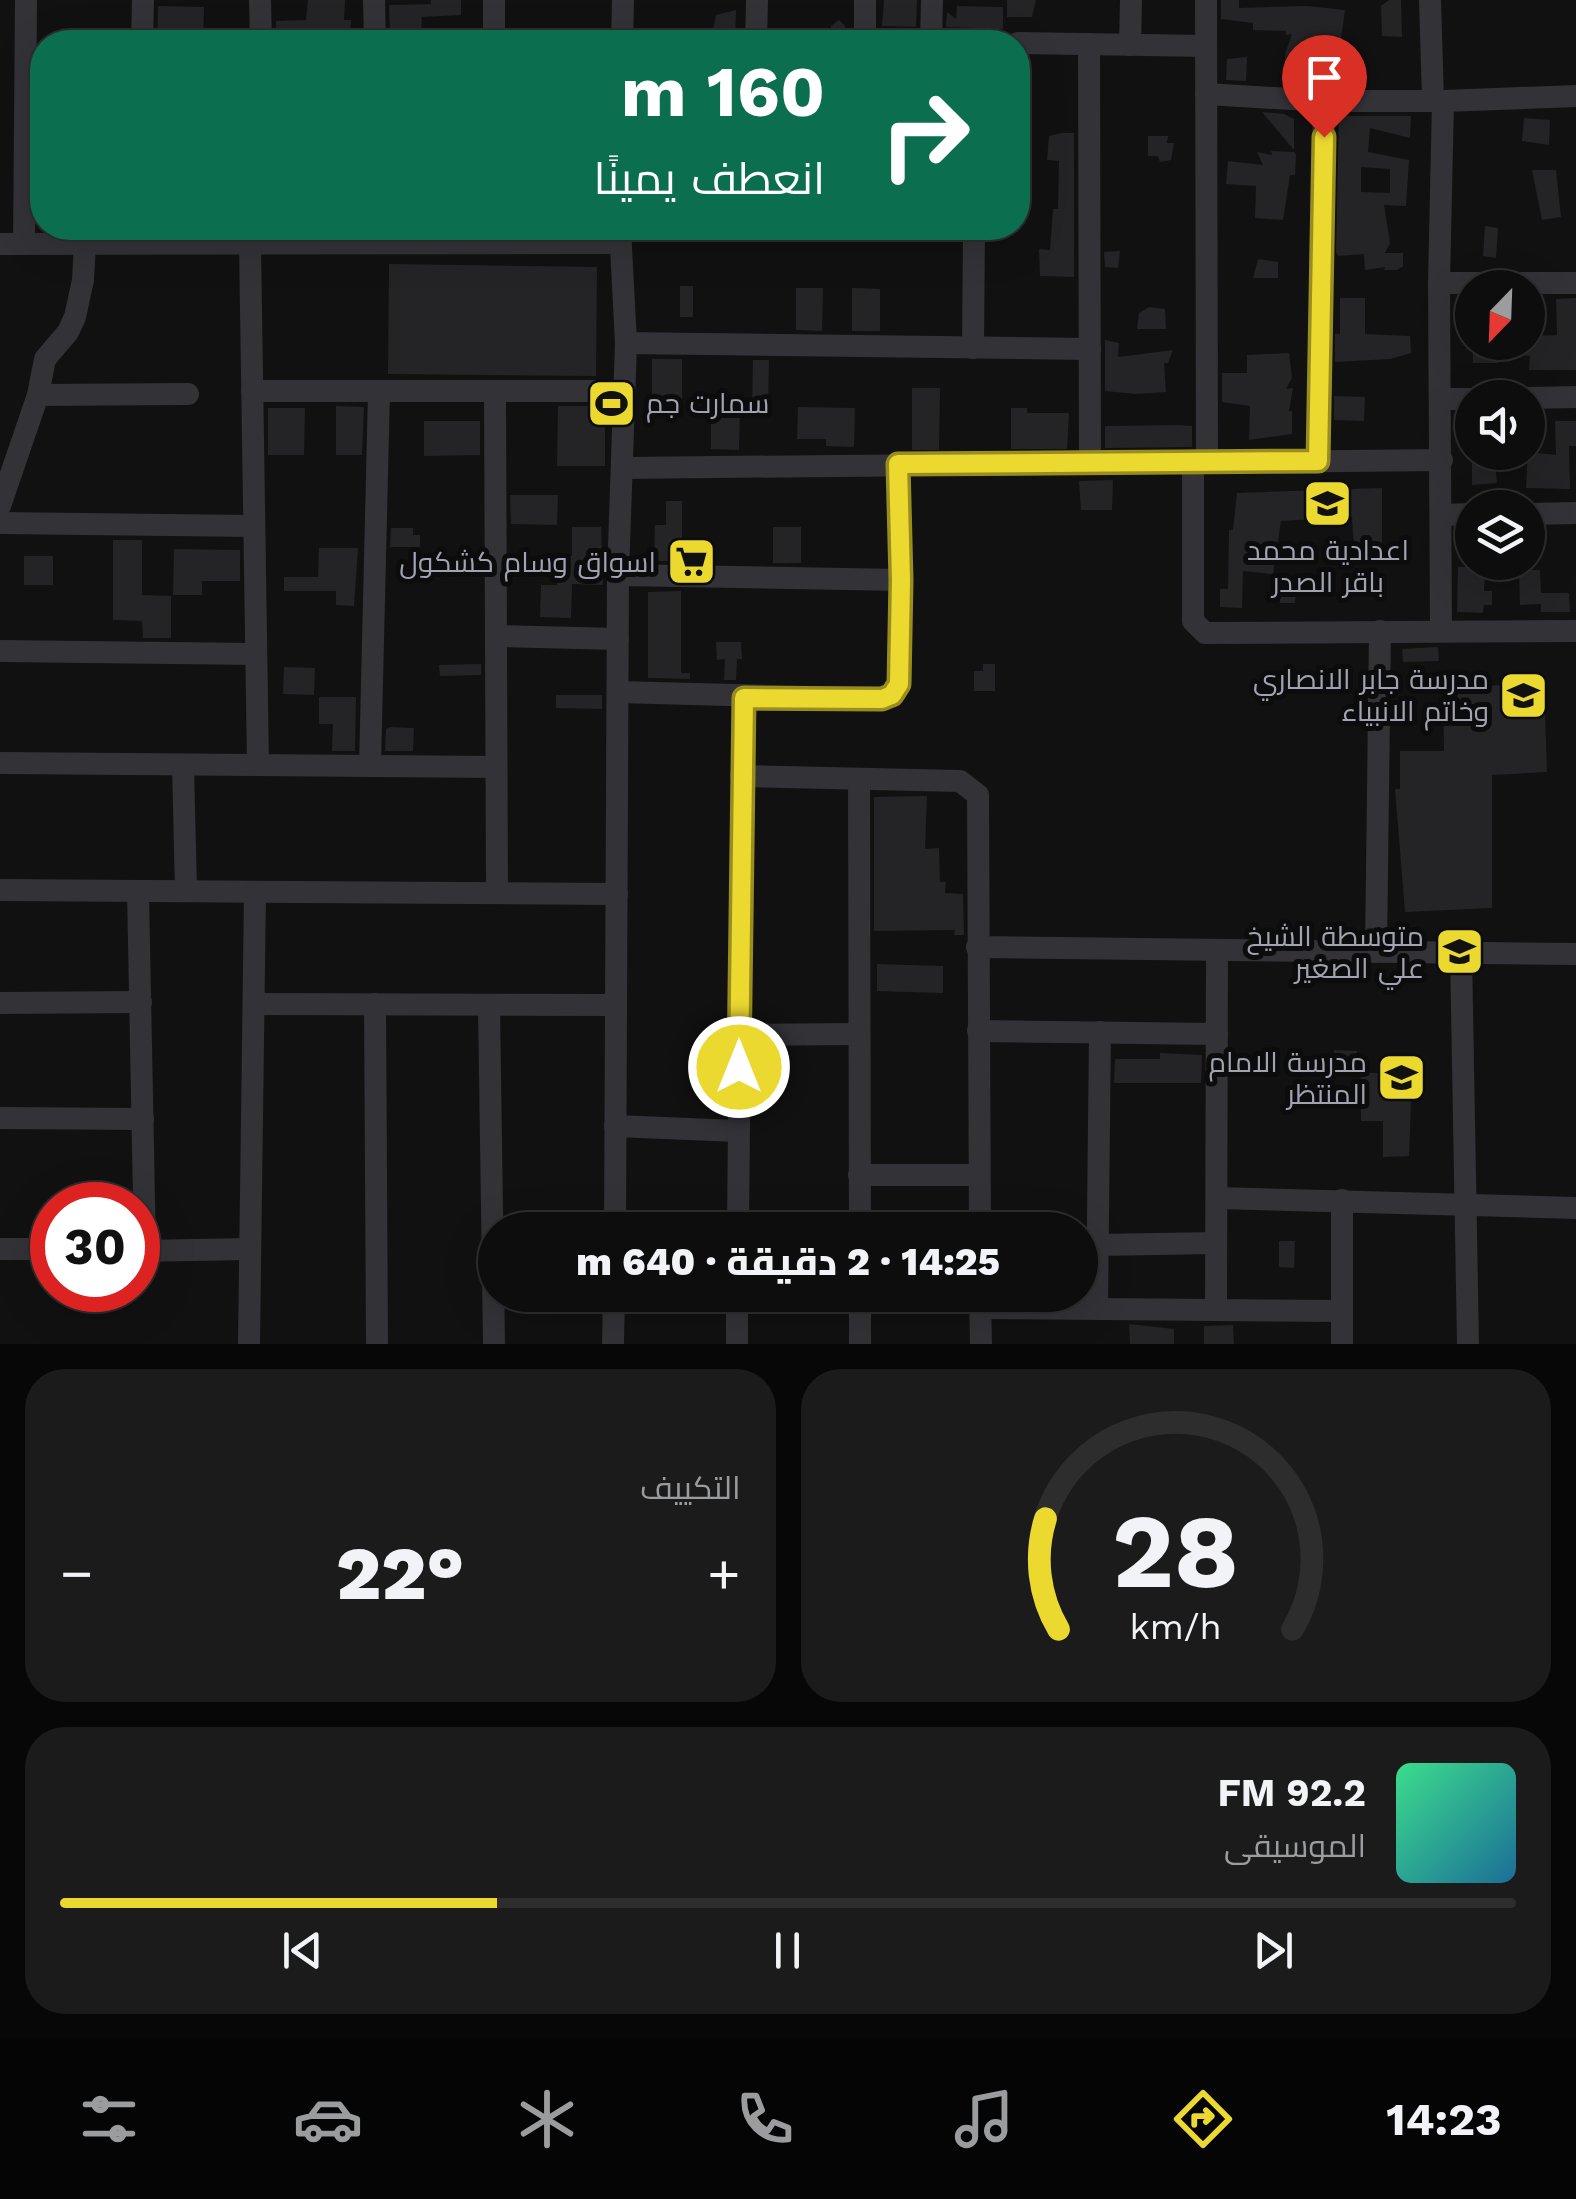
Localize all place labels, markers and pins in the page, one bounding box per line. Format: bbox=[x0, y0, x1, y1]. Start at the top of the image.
pin bbox=[1282, 35, 1367, 138]
sports icon: سمارت جم bbox=[585, 377, 637, 429]
place label: سمارت جم bbox=[646, 387, 769, 423]
school or university icon: اعدادية محمد باقر الصدر bbox=[1302, 477, 1354, 529]
place label: اعدادية محمد باقر الصدر bbox=[1247, 534, 1409, 599]
supermarket icon: اسواق وسام كشكول bbox=[665, 536, 717, 588]
place label: اسواق وسام كشكول bbox=[399, 546, 656, 582]
place label: مدرسة جابر الانصاري وخاتم الانبياء bbox=[1253, 663, 1489, 731]
school or university icon: مدرسة جابر الانصاري وخاتم الانبياء bbox=[1498, 669, 1550, 721]
place label: متوسطة الشيخ علي الصغير bbox=[1247, 920, 1424, 990]
school or university icon: متوسطة الشيخ علي الصغير bbox=[1433, 926, 1485, 978]
place label: مدرسة الامام المنتظر bbox=[1208, 1046, 1367, 1111]
school or university icon: مدرسة الامام المنتظر bbox=[1376, 1052, 1428, 1104]

